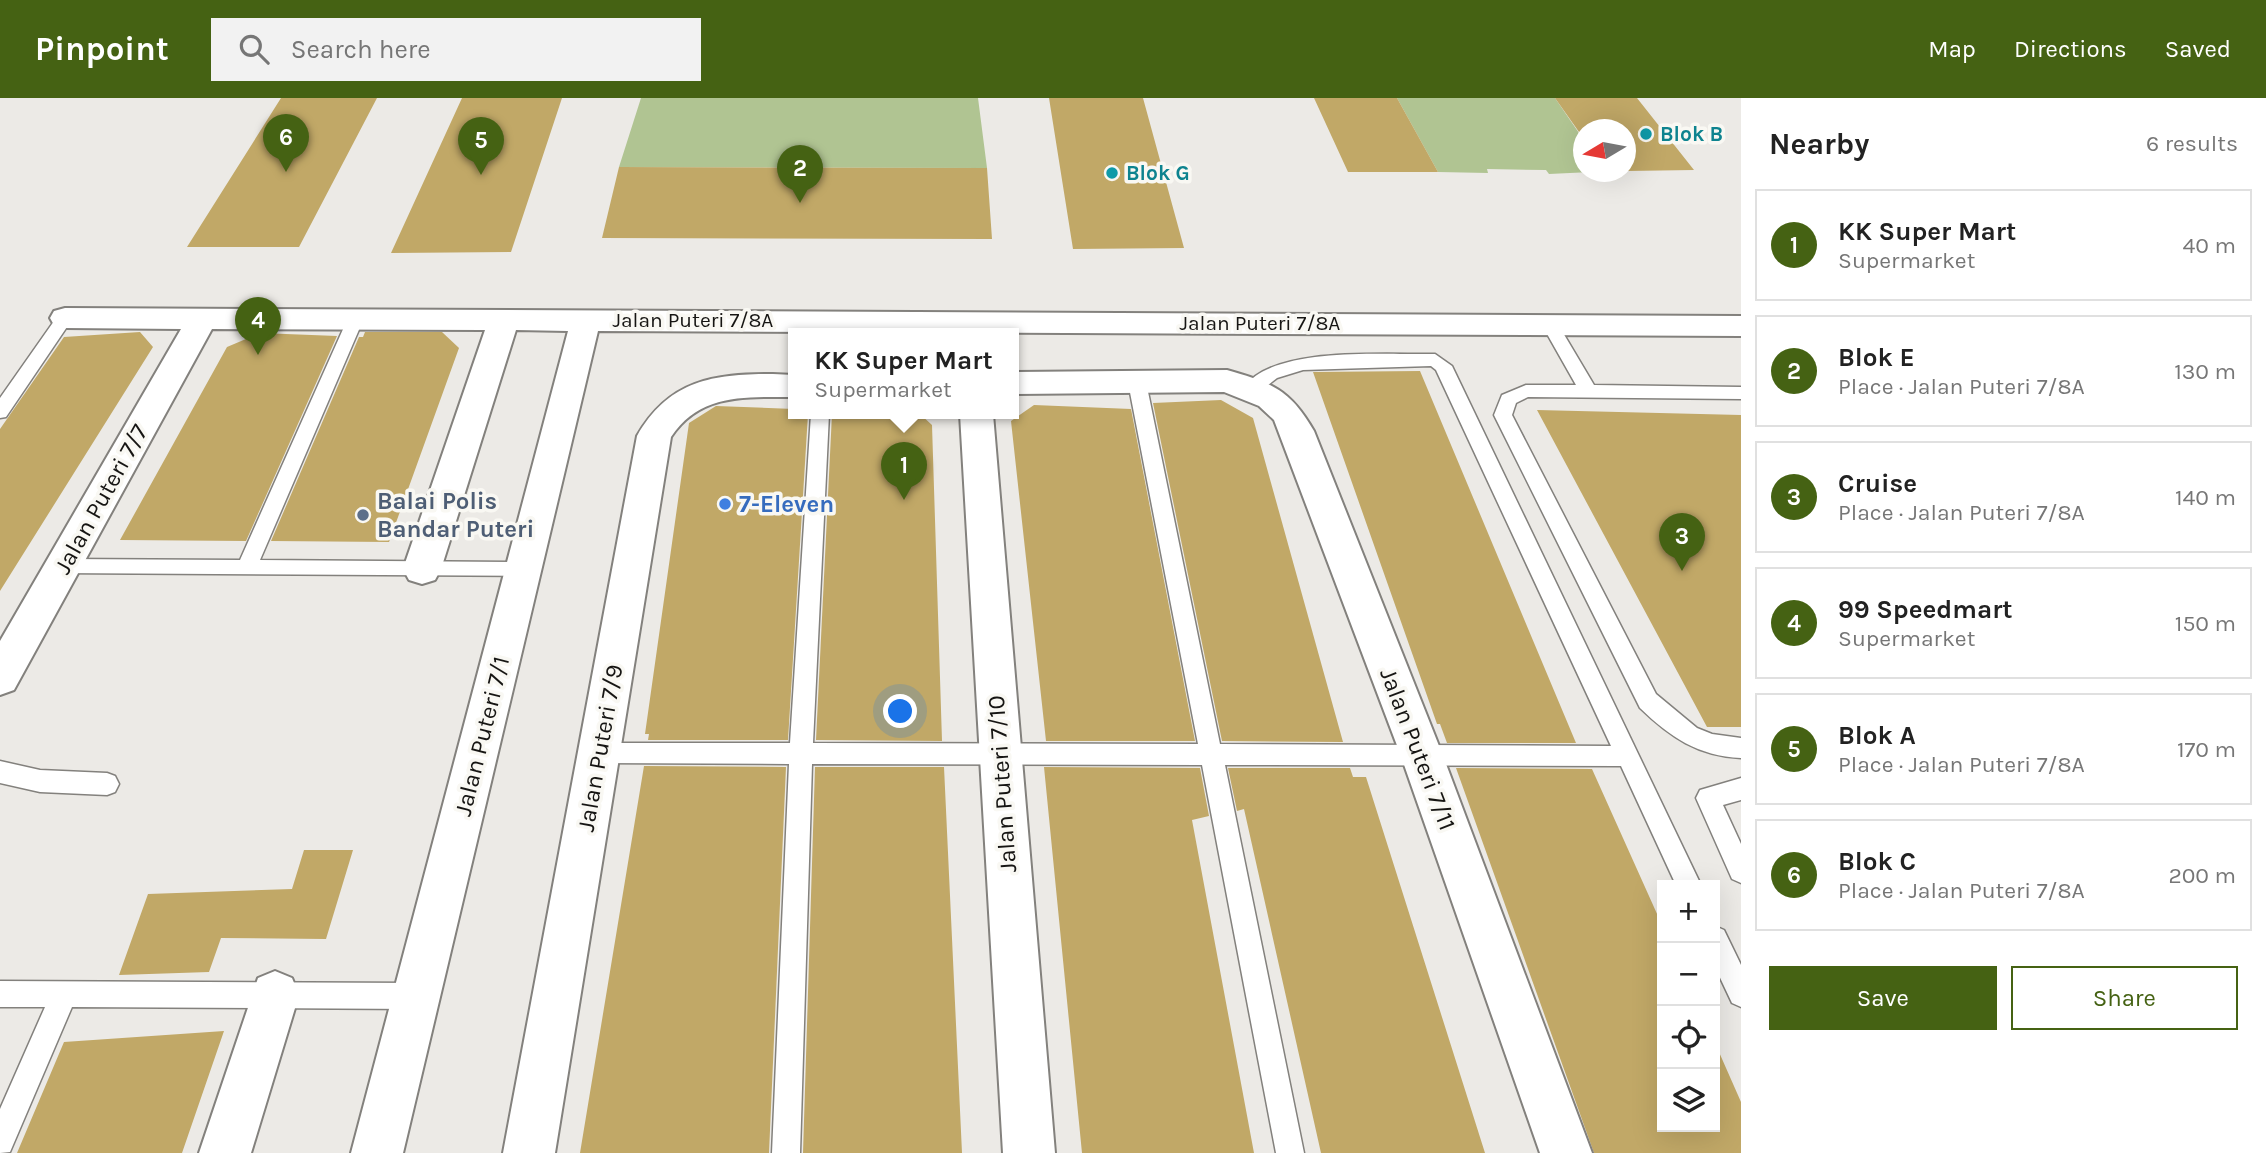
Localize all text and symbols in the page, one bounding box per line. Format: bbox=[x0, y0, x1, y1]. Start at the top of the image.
search box bbox=[211, 18, 701, 81]
text: Pinpoint bbox=[35, 30, 169, 68]
icon: search bbox=[235, 30, 273, 68]
text: Search here bbox=[291, 34, 431, 65]
text: Map bbox=[1928, 35, 1976, 63]
text: Directions bbox=[2014, 35, 2127, 63]
text: Saved bbox=[2165, 35, 2231, 63]
pin: 6 bbox=[263, 114, 309, 172]
pin: 5 bbox=[458, 117, 504, 175]
north arrow bbox=[1573, 119, 1636, 182]
place label: Blok B bbox=[1660, 122, 1723, 146]
marker: Blok B bbox=[1638, 126, 1654, 142]
text: Nearby bbox=[1769, 126, 1869, 162]
text: 6 results bbox=[2146, 130, 2238, 157]
pin: 2 bbox=[777, 145, 823, 203]
place label: Blok G bbox=[1126, 161, 1190, 185]
marker: Blok G bbox=[1104, 165, 1120, 181]
text: KK Super Mart bbox=[1838, 216, 2016, 247]
text: 1 bbox=[1790, 232, 1798, 259]
text: 40 m bbox=[2183, 232, 2236, 259]
text: Supermarket bbox=[1838, 247, 1975, 274]
pin: 4 bbox=[235, 297, 281, 355]
street label: Jalan Puteri 7/8A bbox=[613, 308, 773, 332]
street label: Jalan Puteri 7/8A bbox=[1180, 311, 1340, 335]
popup bbox=[788, 328, 1019, 419]
text: Blok E bbox=[1838, 342, 1915, 373]
text: KK Super Mart bbox=[814, 345, 993, 376]
text: 2 bbox=[1787, 358, 1801, 385]
text: 130 m bbox=[2174, 358, 2236, 385]
text: Place · Jalan Puteri 7/8A bbox=[1838, 373, 2085, 400]
text: Supermarket bbox=[814, 376, 952, 403]
street label: Jalan Puteri 7/7 bbox=[48, 419, 154, 579]
pin: 1 bbox=[881, 442, 927, 500]
text: Cruise bbox=[1838, 468, 1917, 499]
text: 3 bbox=[1787, 484, 1801, 511]
text: 140 m bbox=[2175, 484, 2236, 511]
place label: Balai Polis Bandar Puteri bbox=[377, 487, 534, 543]
place label: 7-Eleven bbox=[739, 490, 834, 518]
marker: 7-Eleven bbox=[717, 496, 733, 512]
text: Place · Jalan Puteri 7/8A bbox=[1838, 499, 2085, 526]
marker: Balai Polis Bandar Puteri bbox=[355, 507, 371, 523]
pin: 3 bbox=[1659, 513, 1705, 571]
text: 99 Speedmart bbox=[1838, 594, 2013, 625]
text: 4 bbox=[1787, 610, 1801, 637]
text: 150 m bbox=[2175, 610, 2236, 637]
text: Supermarket bbox=[1838, 625, 1975, 652]
street label: Jalan Puteri 7/1 bbox=[449, 653, 515, 819]
street label: Jalan Puteri 7/9 bbox=[572, 662, 628, 834]
street label: Jalan Puteri 7/11 bbox=[1374, 664, 1462, 834]
your location bbox=[883, 694, 917, 728]
street label: Jalan Puteri 7/10 bbox=[982, 694, 1022, 874]
text: Blok A bbox=[1838, 720, 1916, 751]
text: 5 bbox=[1787, 736, 1801, 763]
text: 170 m bbox=[2177, 736, 2236, 763]
text: Place · Jalan Puteri 7/8A bbox=[1838, 751, 2085, 778]
text: Blok C bbox=[1838, 846, 1916, 877]
text: 6 bbox=[1787, 862, 1801, 889]
text: 200 m bbox=[2168, 862, 2236, 889]
text: Place · Jalan Puteri 7/8A bbox=[1838, 877, 2085, 904]
map controls bbox=[1657, 880, 1720, 1132]
button: + bbox=[1657, 880, 1720, 943]
button: − bbox=[1657, 943, 1720, 1006]
button: Save bbox=[1769, 966, 1997, 1030]
button: Share bbox=[2011, 966, 2238, 1030]
button: locate bbox=[1657, 1006, 1720, 1069]
button: layers bbox=[1657, 1069, 1720, 1132]

